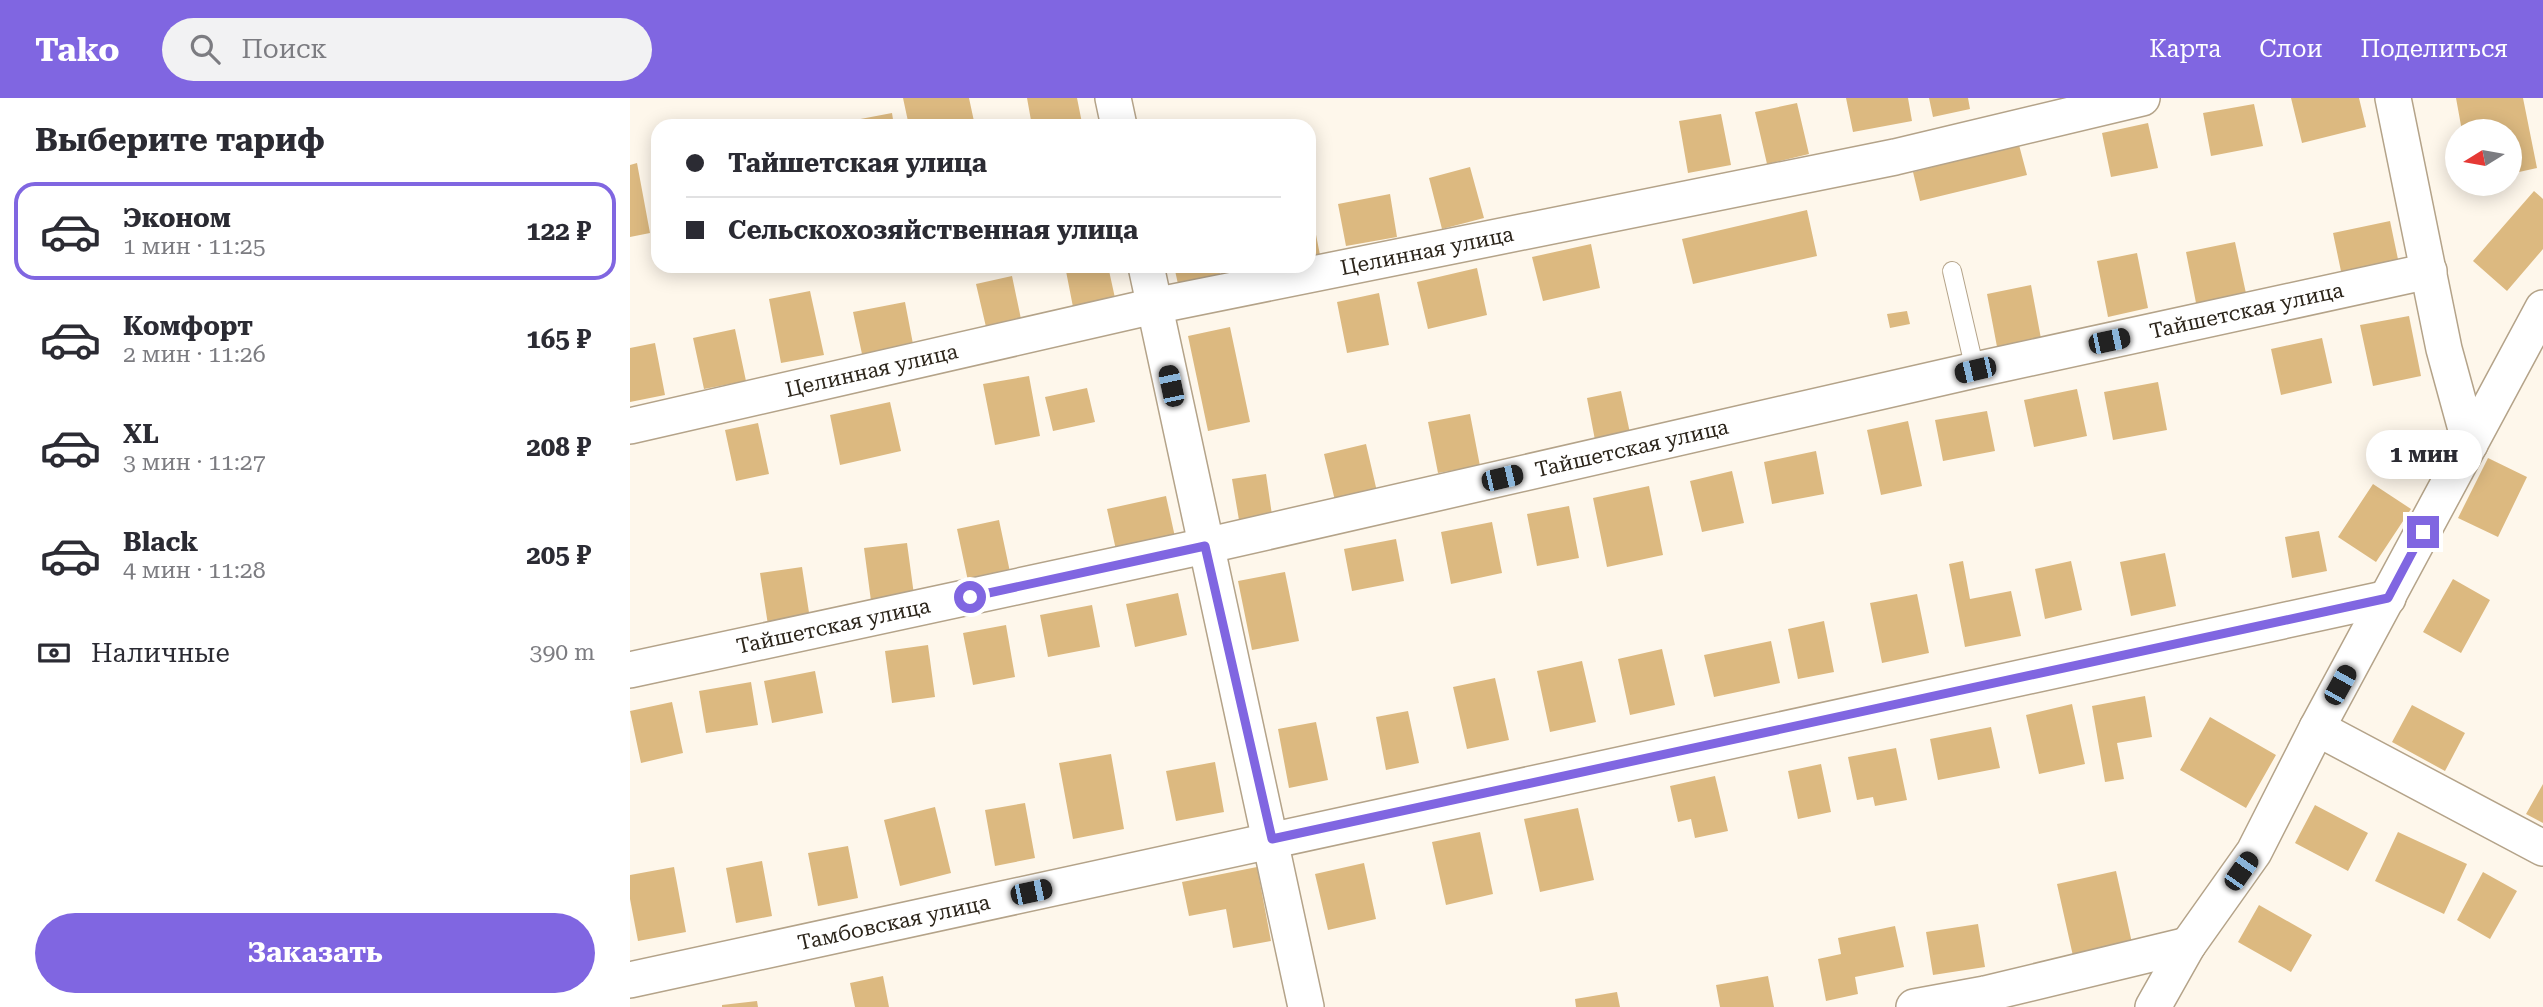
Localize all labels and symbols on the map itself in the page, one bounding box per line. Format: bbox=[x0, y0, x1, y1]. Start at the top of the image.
north arrow bbox=[2445, 119, 2522, 196]
street label: Целинная улица bbox=[1338, 222, 1516, 280]
street label: Тайшетская улица bbox=[2147, 278, 2346, 344]
car bbox=[2087, 326, 2132, 356]
street label: Целинная улица bbox=[783, 339, 961, 402]
car bbox=[1953, 355, 1998, 385]
car bbox=[1157, 363, 1186, 409]
street label: Тайшетская улица bbox=[1533, 415, 1731, 482]
callout: 1 мин bbox=[2365, 430, 2481, 480]
car bbox=[1480, 463, 1525, 493]
route end bbox=[2407, 516, 2439, 548]
route start bbox=[954, 581, 986, 613]
street label: Тайшетская улица bbox=[734, 593, 933, 659]
car bbox=[2321, 662, 2360, 708]
car bbox=[2221, 848, 2262, 894]
car bbox=[1009, 877, 1054, 907]
street label: Тамбовская улица bbox=[796, 890, 993, 955]

